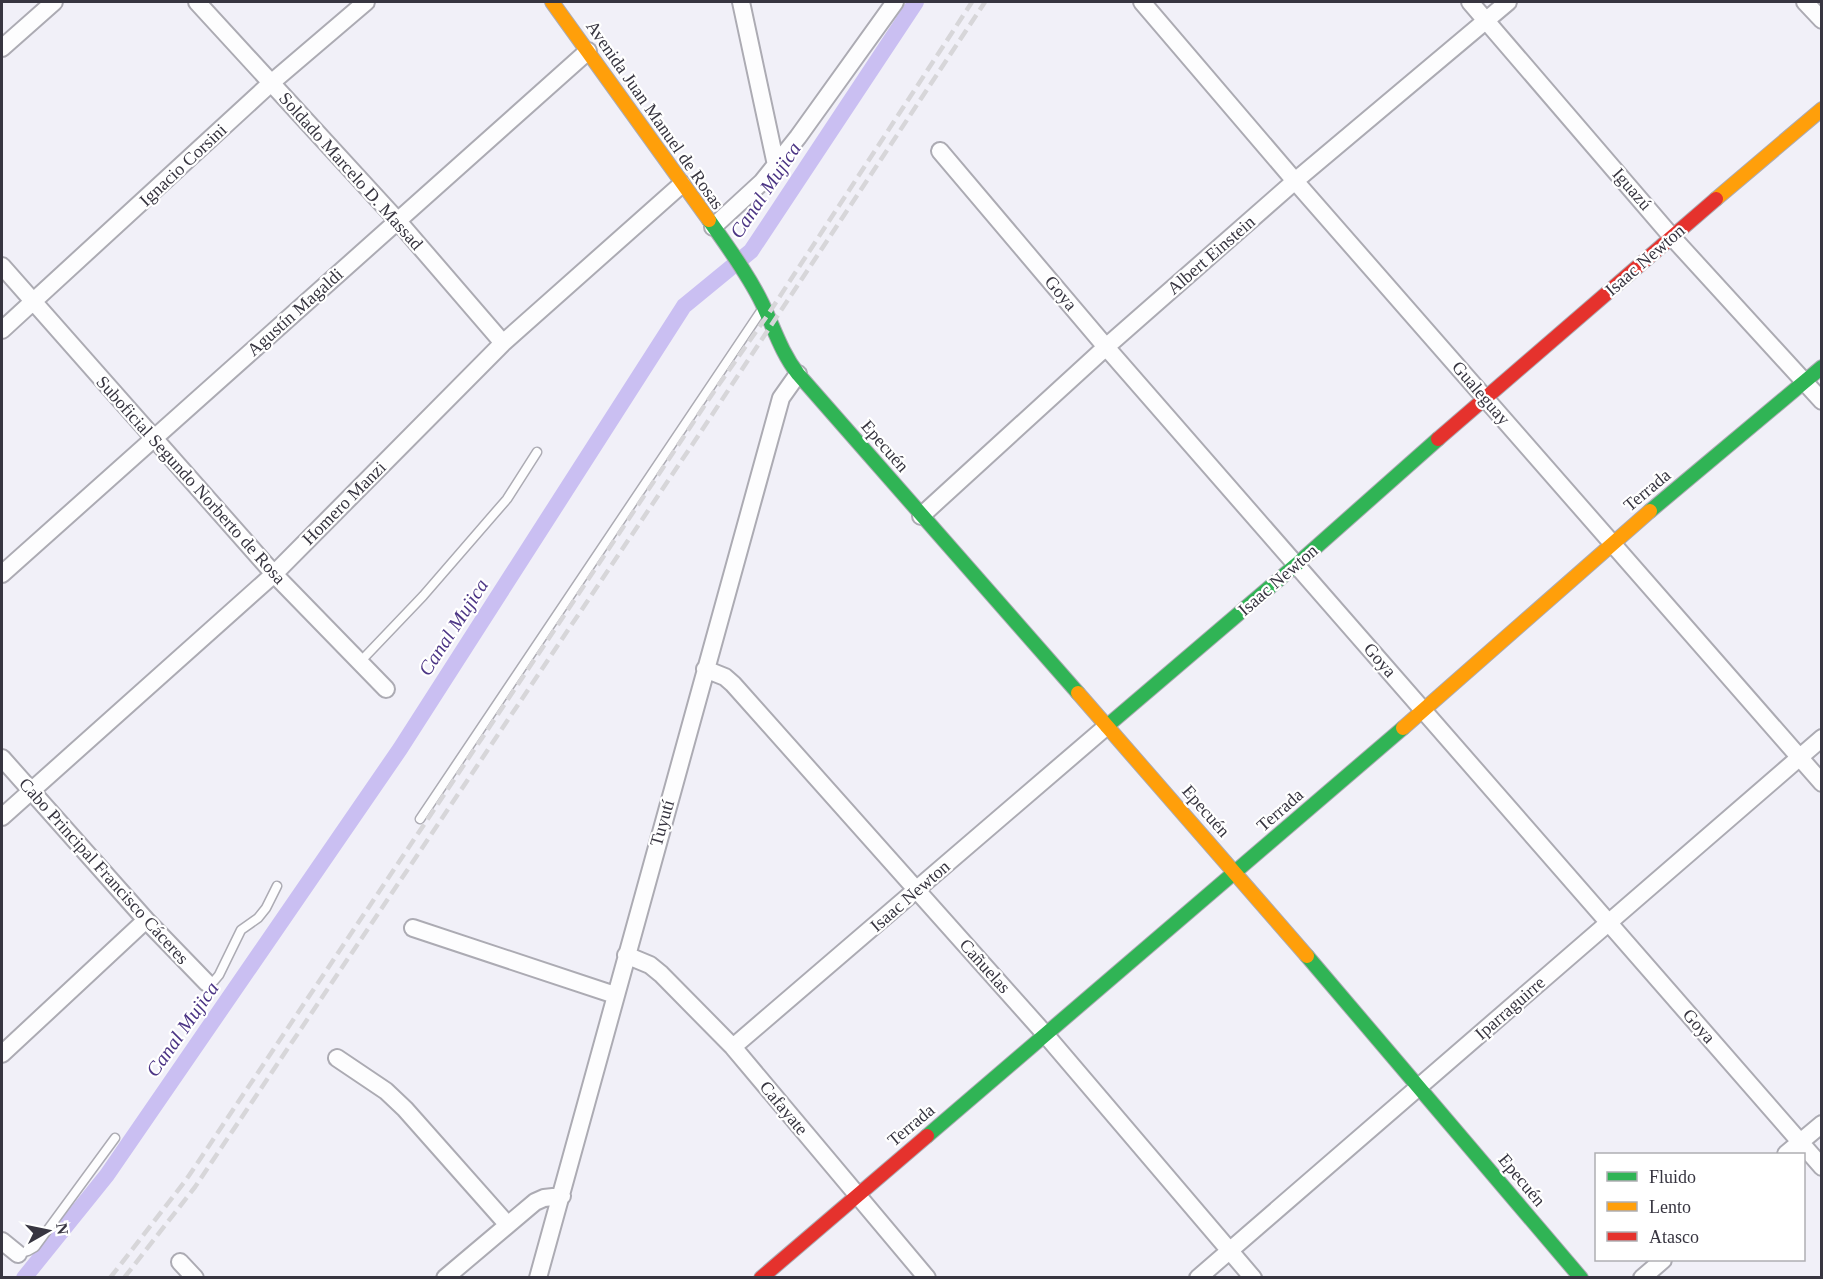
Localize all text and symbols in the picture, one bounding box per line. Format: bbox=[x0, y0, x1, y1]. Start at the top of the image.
street label: Avenida Juan Manuel de Rosas bbox=[582, 17, 728, 213]
street label: Soldado Marcelo D. Massad bbox=[275, 88, 427, 254]
street label: Ignacio Corsini bbox=[135, 120, 231, 210]
water label: Canal Mujica bbox=[725, 138, 806, 243]
street label: Iguazú bbox=[1608, 164, 1656, 214]
street label: Albert Einstein bbox=[1163, 212, 1259, 298]
street label: Isaac Newton bbox=[1601, 220, 1689, 300]
street label: Agustín Magaldi bbox=[243, 264, 347, 360]
street label: Goya bbox=[1041, 272, 1081, 314]
street label: Gualeguay bbox=[1448, 357, 1514, 429]
street label: Suboficial Segundo Norberto de Rosa bbox=[92, 372, 290, 588]
street label: Epecuén bbox=[857, 416, 913, 476]
street label: Homero Manzi bbox=[298, 457, 390, 549]
street label: Terrada bbox=[1620, 465, 1674, 515]
street label: Isaac Newton bbox=[1234, 540, 1322, 620]
water label: Canal Mujica bbox=[414, 575, 493, 680]
street label: Goya bbox=[1360, 639, 1400, 681]
street label: Cabo Principal Francisco Cáceres bbox=[15, 774, 193, 968]
street label: Epecuén bbox=[1178, 781, 1234, 841]
street label: Terrada bbox=[1253, 785, 1307, 835]
street label: Tuyutí bbox=[646, 797, 678, 849]
street label: Isaac Newton bbox=[866, 856, 954, 936]
street label: Cañuelas bbox=[955, 935, 1015, 997]
street label: Iparraguirre bbox=[1471, 972, 1549, 1044]
water label: Canal Mujica bbox=[141, 977, 224, 1081]
street label: Goya bbox=[1679, 1005, 1719, 1047]
street label: Cafayate bbox=[756, 1077, 812, 1139]
street label: Terrada bbox=[884, 1100, 938, 1150]
street label: Epecuén bbox=[1494, 1150, 1550, 1210]
legend bbox=[1595, 1153, 1805, 1261]
text: Fluido bbox=[1649, 1167, 1696, 1187]
text: Lento bbox=[1649, 1197, 1691, 1217]
north arrow bbox=[18, 1201, 78, 1261]
text: N bbox=[53, 1222, 72, 1236]
text: Atasco bbox=[1649, 1227, 1699, 1247]

